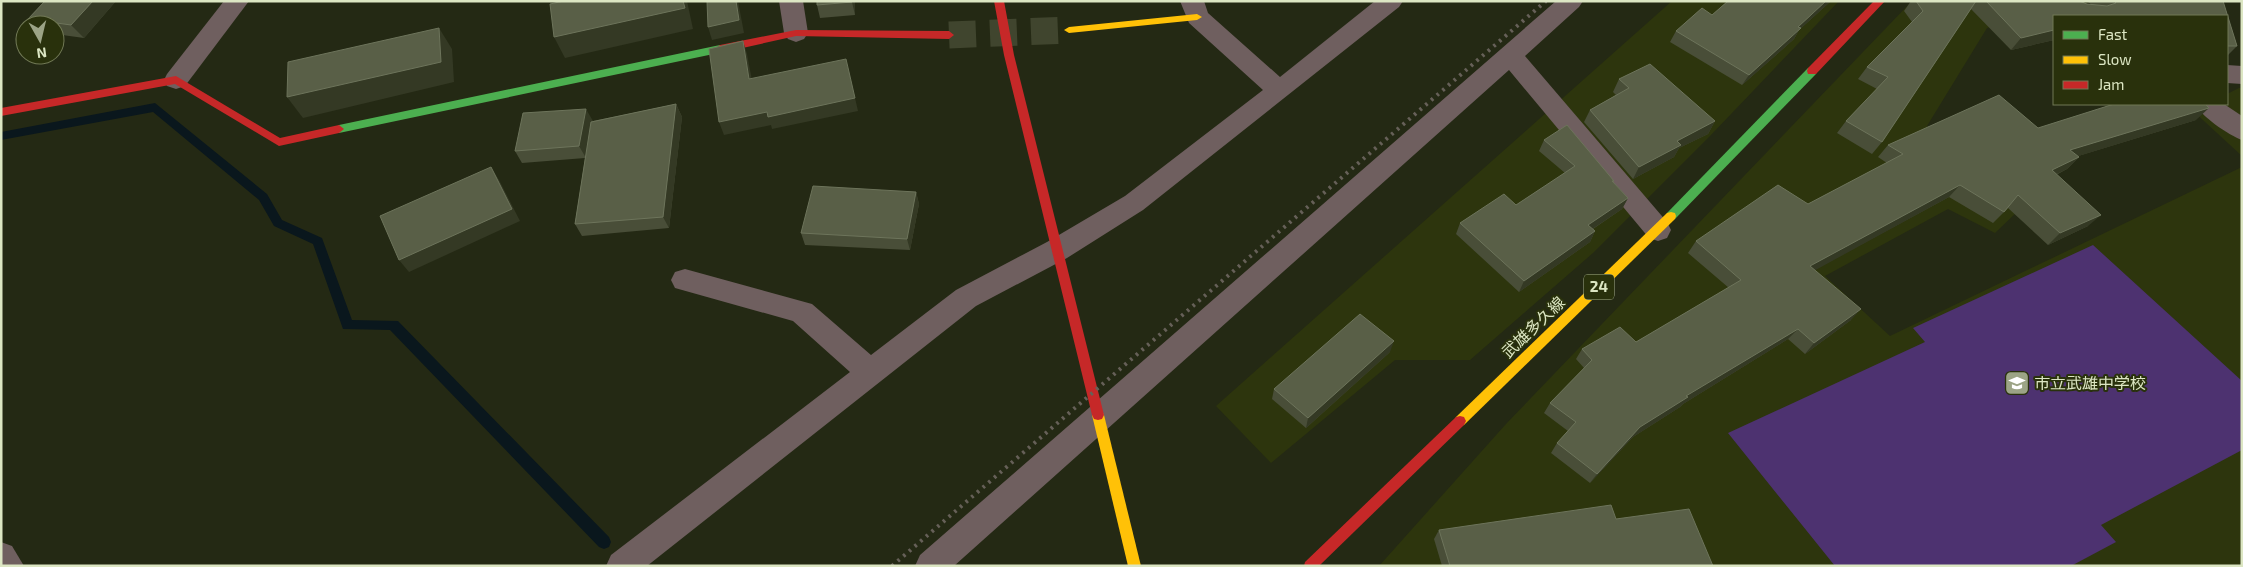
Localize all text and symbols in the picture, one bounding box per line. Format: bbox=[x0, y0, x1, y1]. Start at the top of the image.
north arrow bbox=[15, 15, 65, 65]
legend bbox=[2053, 15, 2228, 105]
text: Fast bbox=[2098, 25, 2128, 43]
text: N bbox=[36, 44, 48, 62]
text: Slow bbox=[2098, 50, 2132, 68]
text: Jam bbox=[2098, 75, 2124, 93]
road number: 24 bbox=[1584, 274, 1614, 300]
street label: 武雄多久線 bbox=[1497, 292, 1568, 361]
school or university icon: 市立武雄中学校 bbox=[2004, 370, 2030, 396]
place label: 市立武雄中学校 bbox=[2034, 373, 2146, 392]

